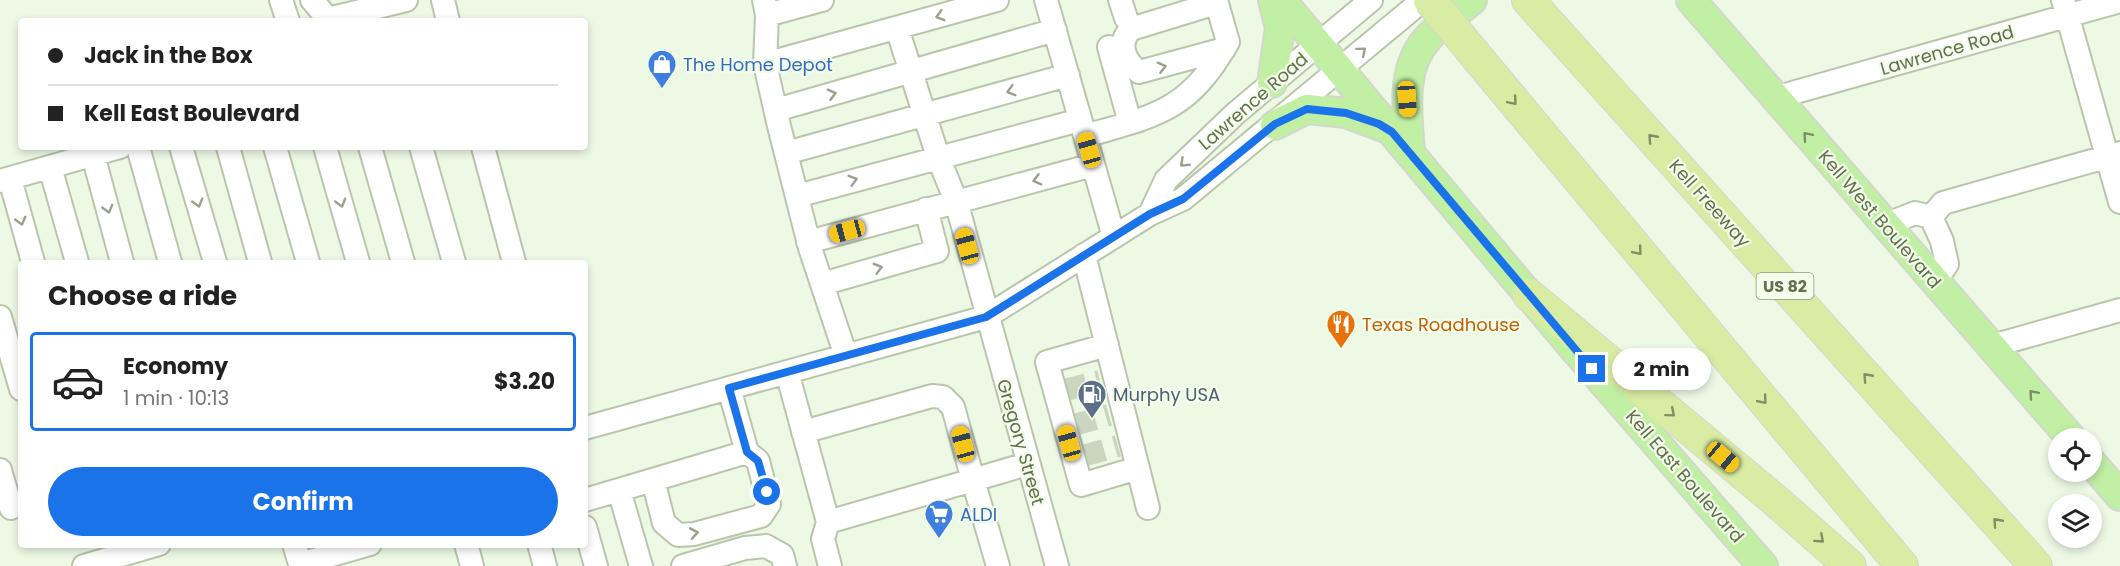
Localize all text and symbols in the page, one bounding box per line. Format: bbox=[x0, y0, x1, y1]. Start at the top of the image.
one-way arrow bbox=[936, 8, 946, 21]
street label: Lawrence Road bbox=[1877, 19, 2017, 81]
text: Jack in the Box bbox=[84, 40, 253, 71]
street label: Lawrence Road bbox=[1193, 46, 1313, 156]
one-way arrow bbox=[1355, 47, 1366, 58]
shop icon: The Home Depot bbox=[646, 48, 678, 90]
place label: The Home Depot bbox=[683, 52, 833, 77]
one-way arrow bbox=[1157, 62, 1167, 75]
car bbox=[1397, 80, 1417, 118]
one-way arrow bbox=[1007, 84, 1017, 96]
one-way arrow bbox=[827, 89, 837, 102]
one-way arrow bbox=[1506, 94, 1517, 105]
text: Kell East Boulevard bbox=[84, 98, 300, 129]
car bbox=[1075, 130, 1103, 170]
one-way arrow bbox=[1803, 132, 1814, 143]
one-way arrow bbox=[1648, 135, 1659, 145]
street label: Kell West Boulevard bbox=[1813, 144, 1947, 294]
street label: Kell Freeway bbox=[1664, 153, 1756, 253]
one-way arrow bbox=[1181, 155, 1192, 166]
one-way arrow bbox=[1032, 172, 1042, 185]
one-way arrow bbox=[848, 175, 858, 188]
one-way arrow bbox=[191, 197, 203, 208]
one-way arrow bbox=[334, 198, 347, 208]
one-way arrow bbox=[100, 203, 113, 213]
one-way arrow bbox=[14, 215, 27, 225]
car bbox=[827, 218, 867, 244]
car bbox=[954, 226, 980, 266]
one-way arrow bbox=[1631, 244, 1642, 255]
one-way arrow bbox=[872, 263, 883, 275]
road number: US 82 bbox=[1756, 273, 1814, 299]
text: Choose a ride bbox=[48, 277, 237, 314]
restaurant icon: Texas Roadhouse bbox=[1325, 308, 1357, 350]
place label: Texas Roadhouse bbox=[1362, 312, 1520, 337]
callout: 2 min bbox=[1613, 348, 1712, 390]
text: Economy bbox=[123, 351, 228, 382]
icon: car bbox=[51, 355, 105, 409]
route end bbox=[1578, 355, 1605, 382]
text: 2 min bbox=[1633, 355, 1690, 383]
text: $3.20 bbox=[494, 366, 555, 397]
one-way arrow bbox=[1863, 374, 1874, 384]
street label: Gregory Street bbox=[991, 376, 1051, 508]
fuel station icon: Murphy USA bbox=[1076, 378, 1108, 420]
place label: Murphy USA bbox=[1113, 382, 1220, 407]
text: 1 min · 10:13 bbox=[123, 384, 229, 412]
one-way arrow bbox=[2029, 390, 2040, 401]
one-way arrow bbox=[1756, 393, 1767, 404]
street label: Kell East Boulevard bbox=[1620, 404, 1750, 548]
one-way arrow bbox=[1664, 406, 1675, 417]
car bbox=[1055, 423, 1083, 463]
car bbox=[950, 424, 976, 464]
map controls bbox=[2048, 428, 2102, 548]
button: locate bbox=[2048, 428, 2102, 482]
car bbox=[1703, 439, 1743, 475]
button: Confirm bbox=[48, 467, 558, 536]
route start bbox=[753, 478, 780, 505]
button: layers bbox=[2048, 494, 2102, 548]
supermarket icon: ALDI bbox=[923, 498, 955, 540]
place label: ALDI bbox=[960, 502, 997, 527]
one-way arrow bbox=[1993, 519, 2004, 529]
one-way arrow bbox=[689, 527, 699, 540]
one-way arrow bbox=[1813, 532, 1824, 543]

